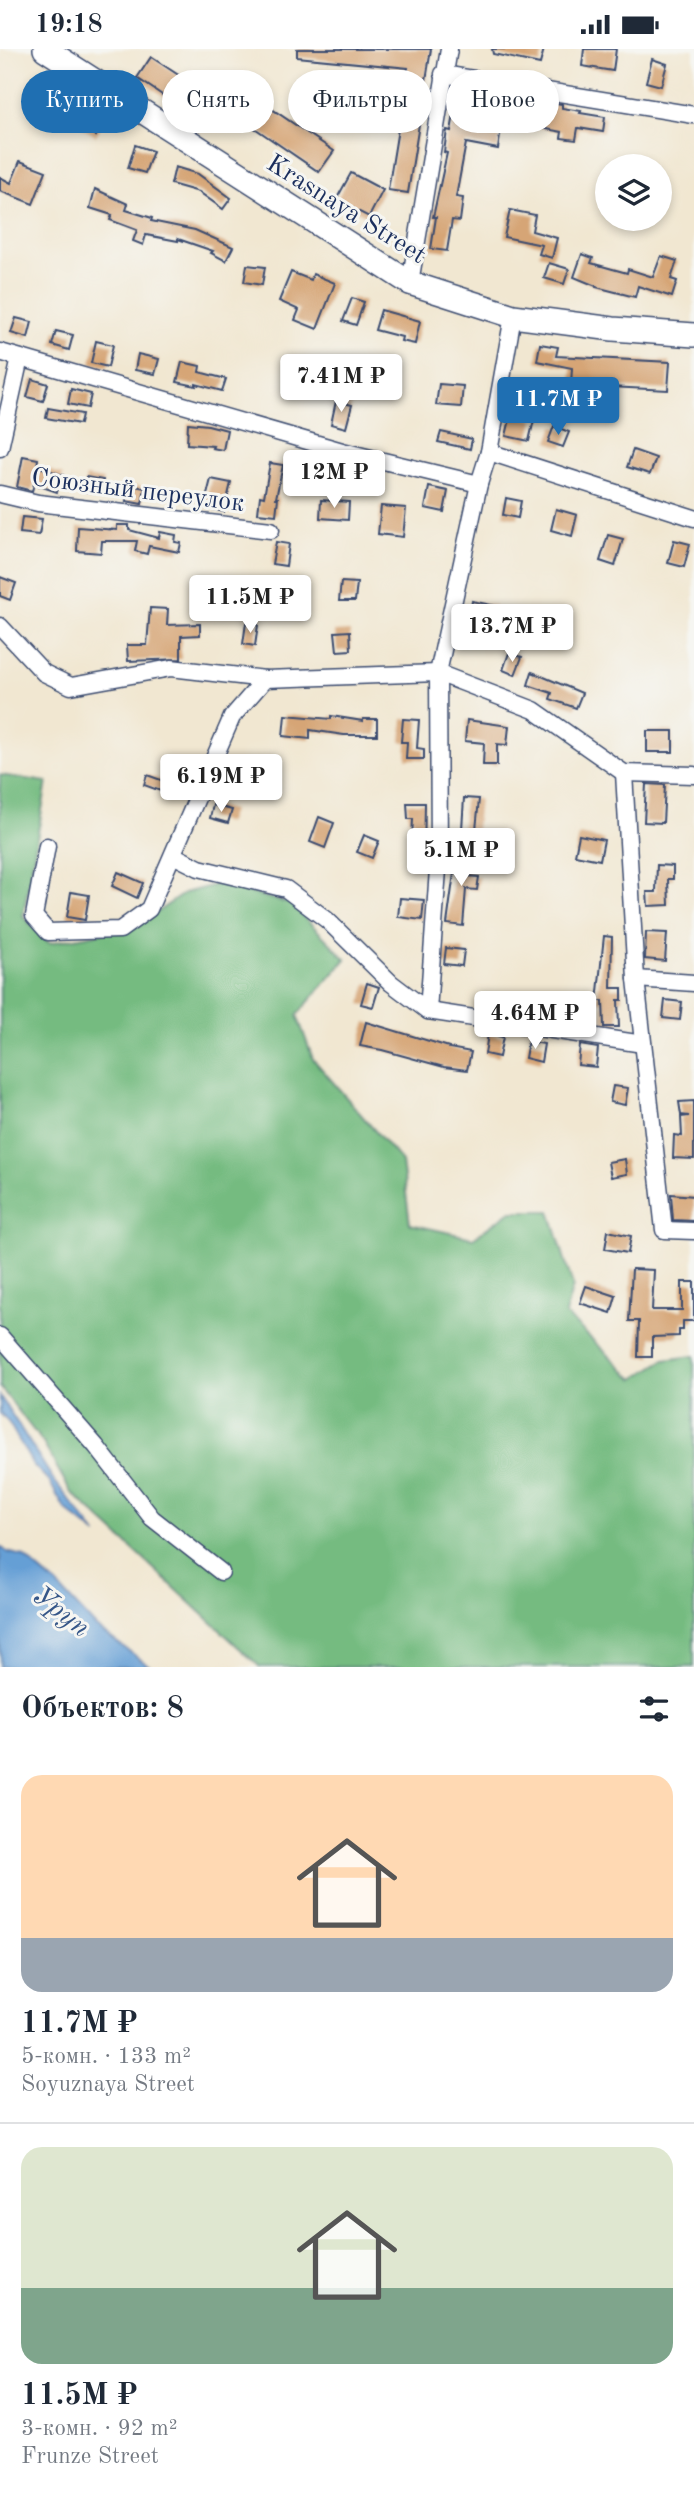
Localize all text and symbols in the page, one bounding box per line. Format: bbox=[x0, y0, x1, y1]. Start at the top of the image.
text: 19:18 bbox=[35, 12, 103, 38]
chip: Купить bbox=[21, 70, 148, 133]
chip: Снять bbox=[162, 70, 274, 133]
chip: Фильтры bbox=[288, 70, 432, 133]
chip: Новое bbox=[446, 70, 559, 133]
street label: Krasnaya Street bbox=[262, 150, 430, 269]
map controls bbox=[595, 154, 672, 231]
button: layers bbox=[595, 154, 672, 231]
pin: 7.41M ₽ bbox=[276, 355, 406, 414]
text: 7.41M ₽ bbox=[296, 365, 386, 388]
pin: 11.7M ₽ bbox=[493, 377, 623, 437]
text: 11.7M ₽ bbox=[513, 388, 603, 411]
pin: 12M ₽ bbox=[285, 451, 383, 510]
text: 12M ₽ bbox=[299, 461, 369, 484]
street label: Союзный переулок bbox=[30, 465, 246, 517]
pin: 11.5M ₽ bbox=[185, 575, 315, 635]
text: 11.5M ₽ bbox=[205, 586, 295, 609]
pin: 13.7M ₽ bbox=[447, 605, 577, 664]
text: 13.7M ₽ bbox=[467, 615, 557, 638]
pin: 6.19M ₽ bbox=[156, 755, 286, 814]
text: 6.19M ₽ bbox=[176, 765, 266, 788]
pin: 5.1M ₽ bbox=[404, 829, 518, 888]
text: 5.1M ₽ bbox=[423, 839, 499, 862]
pin: 4.64M ₽ bbox=[470, 991, 600, 1051]
text: 4.64M ₽ bbox=[490, 1002, 580, 1025]
water label: Уруп bbox=[26, 1581, 94, 1643]
icon: filters bbox=[635, 1690, 673, 1728]
text: Объектов: 8 bbox=[21, 1694, 184, 1724]
icon: home bbox=[284, 1820, 410, 1946]
text: 11.7M ₽ bbox=[21, 2009, 138, 2039]
text: 5-комн. · 133 m² bbox=[21, 2045, 191, 2068]
text: Soyuznaya Street bbox=[21, 2073, 195, 2096]
icon: home bbox=[284, 2192, 410, 2318]
text: 11.5M ₽ bbox=[21, 2381, 138, 2411]
text: 3-комн. · 92 m² bbox=[21, 2417, 178, 2440]
text: Frunze Street bbox=[21, 2445, 159, 2468]

